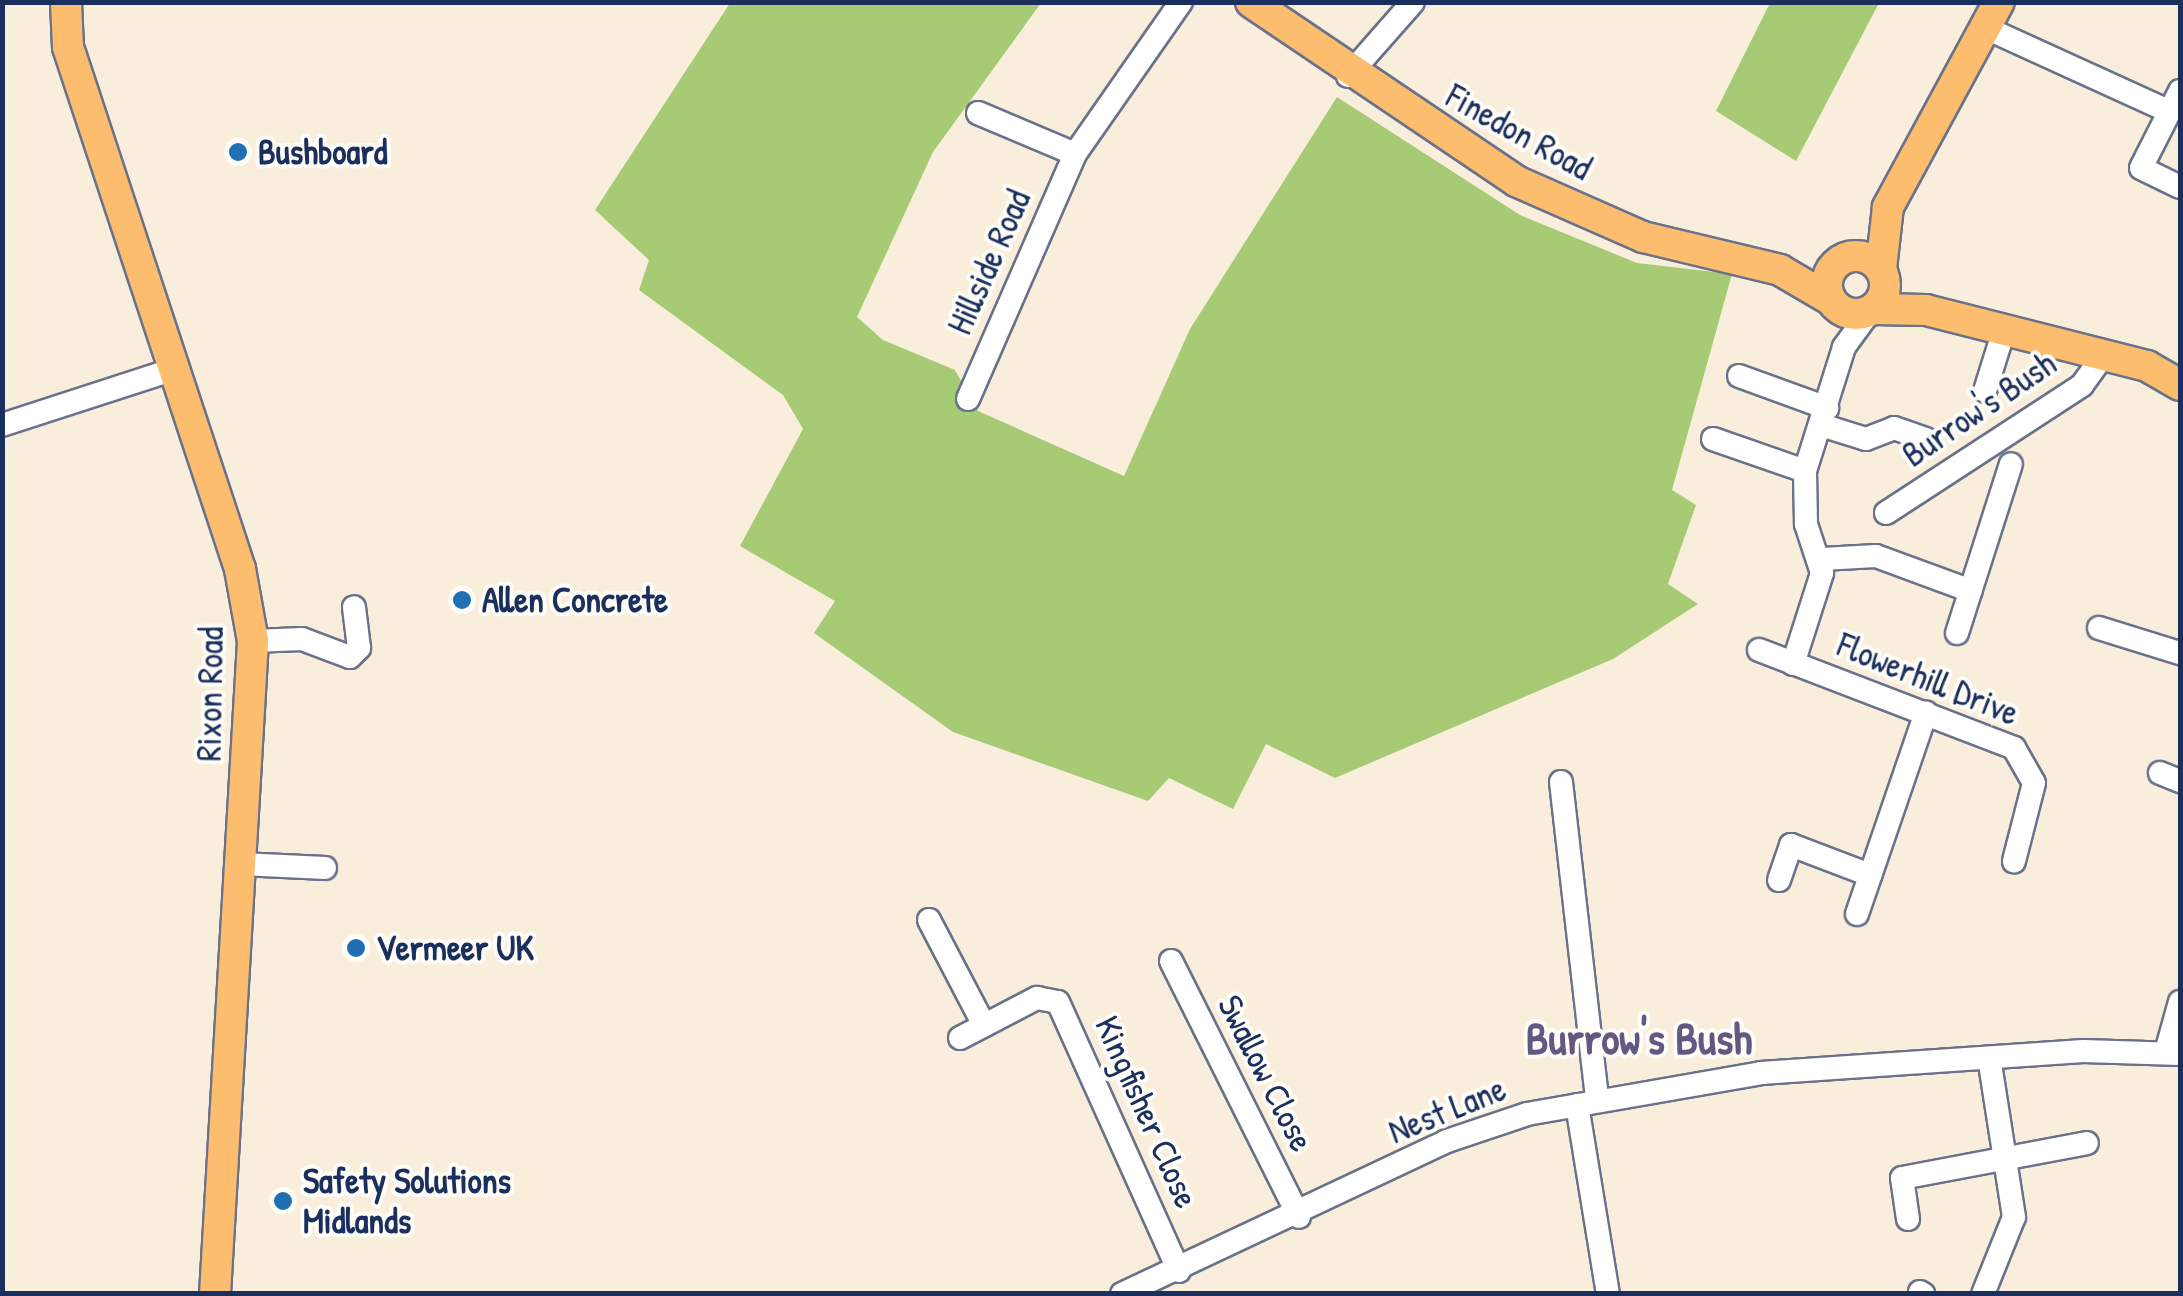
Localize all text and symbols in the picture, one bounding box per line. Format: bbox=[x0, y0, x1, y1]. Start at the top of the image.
street label: Finedon Road bbox=[1439, 75, 1599, 189]
place label: Bushboard bbox=[258, 131, 387, 173]
marker: Bushboard bbox=[227, 141, 249, 163]
street label: Hillside Road bbox=[939, 183, 1039, 341]
street label: Burrow's Bush bbox=[1894, 342, 2064, 476]
place label: Allen Concrete bbox=[482, 579, 668, 621]
marker: Allen Concrete bbox=[451, 589, 473, 611]
street label: Flowerhill Drive bbox=[1831, 624, 2025, 734]
street label: Rixon Road bbox=[188, 626, 232, 762]
place label: Vermeer UK bbox=[376, 927, 534, 969]
marker: Vermeer UK bbox=[345, 937, 367, 959]
street label: Swallow Close bbox=[1209, 988, 1323, 1158]
street label: Kingfisher Close bbox=[1086, 1010, 1208, 1214]
district label: Burrow's Bush bbox=[1526, 1011, 1752, 1065]
street label: Nest Lane bbox=[1382, 1068, 1512, 1152]
place label: Safety Solutions Midlands bbox=[303, 1160, 511, 1242]
marker: Safety Solutions Midlands bbox=[272, 1190, 294, 1212]

